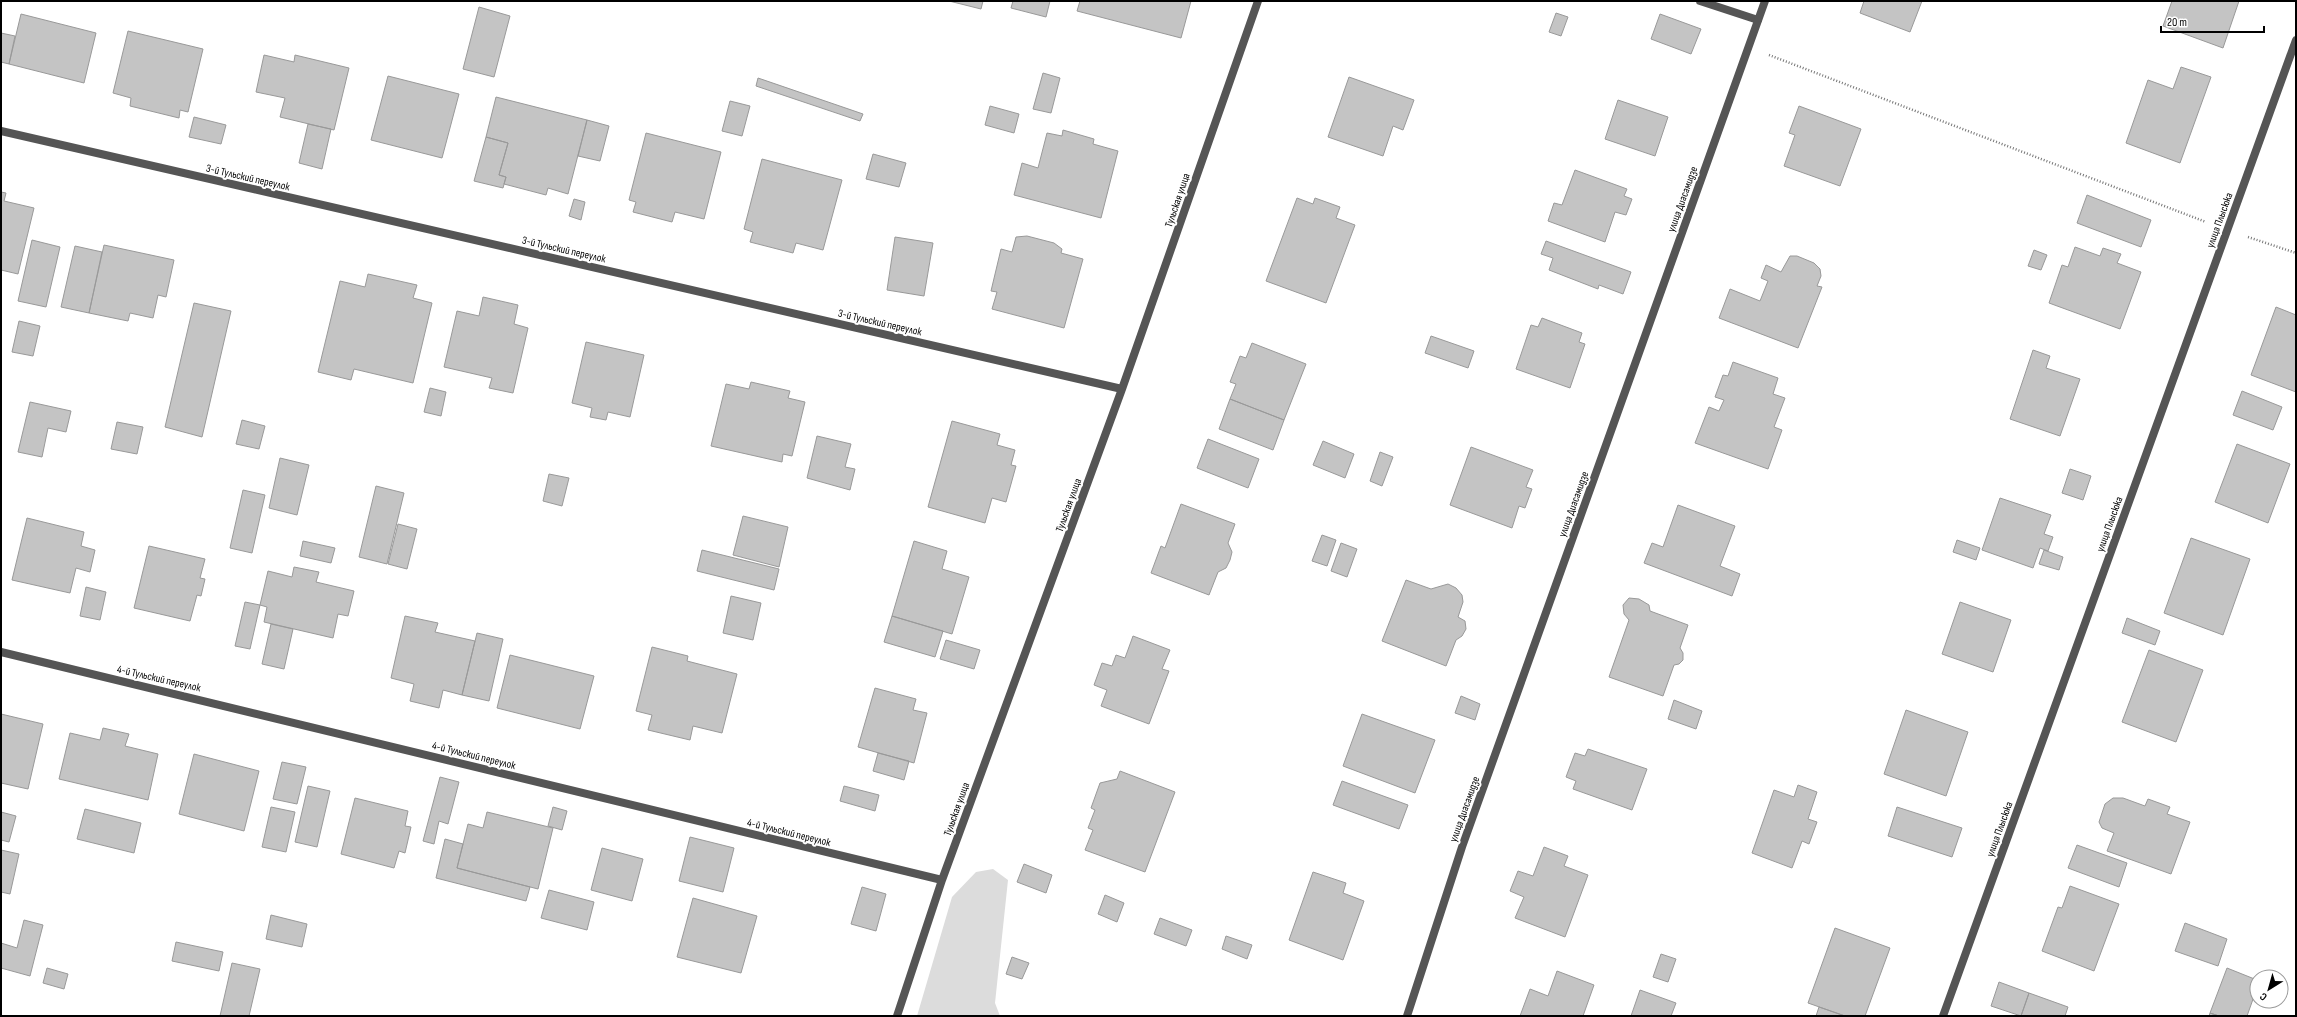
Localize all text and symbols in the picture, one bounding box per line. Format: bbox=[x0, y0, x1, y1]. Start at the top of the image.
scale bar bbox=[2161, 8, 2264, 34]
text: 20 m bbox=[2167, 15, 2187, 30]
street label: 3-й Тульский переулок bbox=[205, 162, 292, 194]
street label: улица Диасамидзе bbox=[1665, 165, 1700, 234]
street label: Тульская улица bbox=[1162, 171, 1193, 229]
street label: улица Плысюка bbox=[2203, 191, 2235, 250]
street label: 3-й Тульский переулок bbox=[521, 234, 608, 266]
street label: 3-й Тульский переулок bbox=[837, 307, 924, 339]
street label: улица Диасамидзе bbox=[1556, 470, 1591, 539]
street label: Тульская улица bbox=[1053, 477, 1084, 534]
street label: улица Плысюка bbox=[2093, 495, 2125, 554]
street label: 4-й Тульский переулок bbox=[116, 663, 203, 695]
street label: 4-й Тульский переулок bbox=[431, 739, 518, 772]
street label: улица Диасамидзе bbox=[1447, 775, 1482, 844]
street label: Тульская улица bbox=[941, 781, 972, 838]
street label: улица Плысюка bbox=[1983, 800, 2015, 859]
street label: 4-й Тульский переулок bbox=[746, 816, 833, 849]
north arrow bbox=[2249, 969, 2289, 1009]
text: С bbox=[2257, 989, 2269, 1003]

